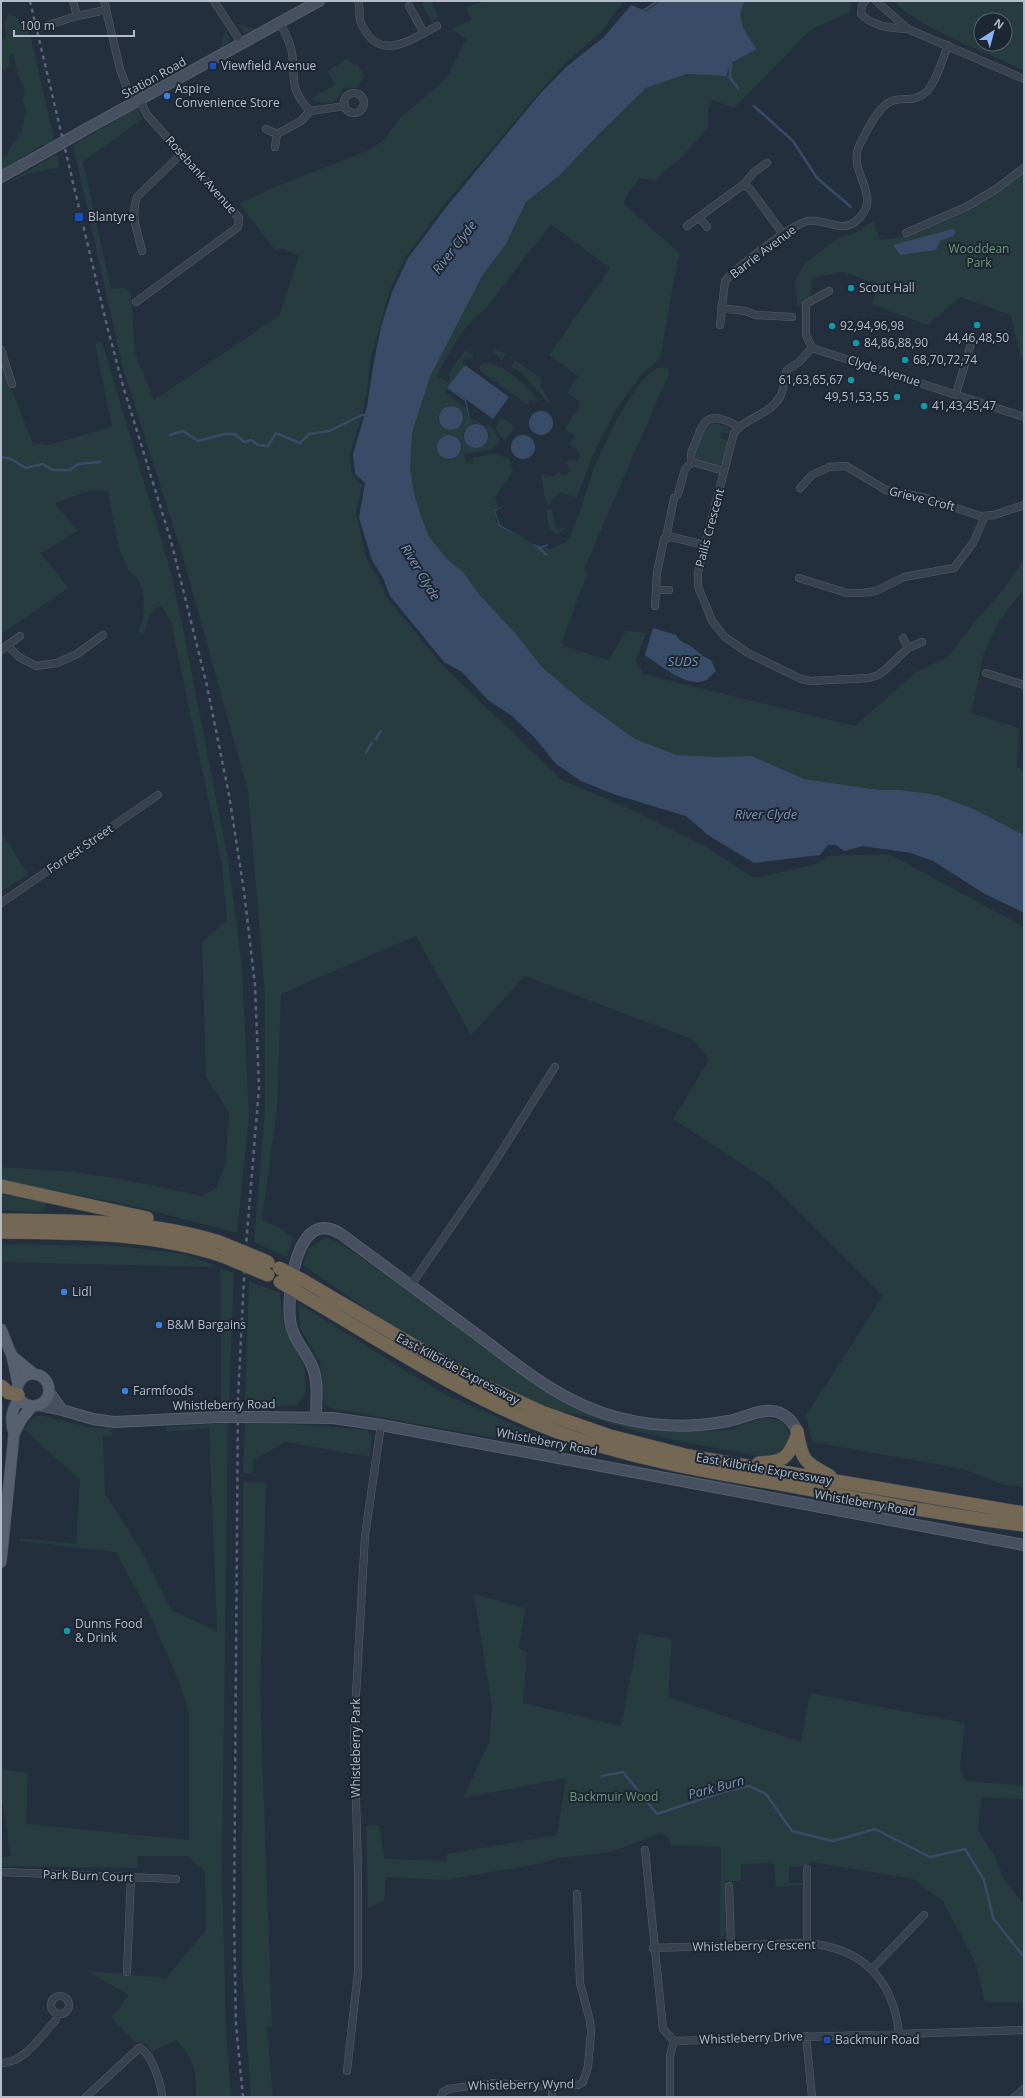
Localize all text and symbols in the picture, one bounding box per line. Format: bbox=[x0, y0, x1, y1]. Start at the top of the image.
scale bar bbox=[14, 12, 134, 38]
north arrow bbox=[973, 12, 1013, 52]
text: N bbox=[991, 15, 1007, 32]
text: 100 m bbox=[20, 17, 55, 34]
street label: Station Road bbox=[119, 53, 189, 102]
place label: Viewfield Avenue bbox=[221, 57, 317, 74]
marker: Viewfield Avenue bbox=[208, 61, 218, 71]
place label: Aspire Convenience Store bbox=[175, 80, 280, 111]
marker: Aspire Convenience Store bbox=[162, 91, 172, 101]
street label: Rosebank Avenue bbox=[162, 132, 241, 218]
place label: Blantyre bbox=[88, 208, 135, 225]
marker: Blantyre bbox=[73, 211, 85, 223]
water label: River Clyde bbox=[428, 216, 481, 277]
street label: Barrie Avenue bbox=[726, 221, 800, 282]
park label: Wooddean Park bbox=[949, 240, 1009, 271]
place label: Scout Hall bbox=[859, 279, 915, 296]
marker: Scout Hall bbox=[846, 283, 856, 293]
place label: 92,94,96,98 bbox=[840, 317, 904, 334]
marker: 44,46,48,50 bbox=[972, 320, 982, 330]
marker: 92,94,96,98 bbox=[827, 321, 837, 331]
place label: 44,46,48,50 bbox=[945, 329, 1009, 346]
place label: 84,86,88,90 bbox=[864, 334, 928, 351]
marker: 84,86,88,90 bbox=[851, 338, 861, 348]
street label: Clyde Avenue bbox=[846, 351, 923, 390]
place label: 68,70,72,74 bbox=[913, 351, 977, 368]
marker: 68,70,72,74 bbox=[900, 355, 910, 365]
place label: 61,63,65,67 bbox=[779, 371, 843, 388]
marker: 61,63,65,67 bbox=[846, 375, 856, 385]
place label: 49,51,53,55 bbox=[825, 388, 889, 405]
marker: 49,51,53,55 bbox=[892, 392, 902, 402]
place label: 41,43,45,47 bbox=[932, 397, 996, 414]
marker: 41,43,45,47 bbox=[919, 401, 929, 411]
street label: Grieve Croft bbox=[887, 482, 957, 515]
street label: Pailis Crescent bbox=[691, 487, 728, 569]
water label: River Clyde bbox=[397, 541, 445, 604]
water label: SUDS bbox=[668, 652, 699, 670]
water label: River Clyde bbox=[735, 805, 798, 823]
street label: Forrest Street bbox=[43, 820, 116, 877]
place label: Lidl bbox=[72, 1283, 92, 1300]
marker: Lidl bbox=[59, 1287, 69, 1297]
place label: B&M Bargains bbox=[167, 1316, 246, 1333]
marker: B&M Bargains bbox=[154, 1320, 164, 1330]
street label: East Kilbride Expressway bbox=[393, 1329, 524, 1409]
place label: Farmfoods bbox=[133, 1382, 194, 1399]
marker: Farmfoods bbox=[120, 1386, 130, 1396]
street label: Whistleberry Road bbox=[172, 1395, 276, 1414]
street label: Whistleberry Road bbox=[495, 1423, 599, 1460]
street label: East Kilbride Expressway bbox=[695, 1448, 834, 1489]
street label: Whistleberry Road bbox=[813, 1485, 917, 1520]
place label: Dunns Food & Drink bbox=[75, 1615, 143, 1646]
marker: Dunns Food & Drink bbox=[62, 1626, 72, 1636]
street label: Whistleberry Park bbox=[347, 1698, 364, 1798]
water label: Park Burn bbox=[686, 1771, 746, 1803]
park label: Backmuir Wood bbox=[570, 1788, 658, 1805]
street label: Park Burn Court bbox=[43, 1865, 133, 1886]
street label: Whistleberry Crescent bbox=[692, 1936, 816, 1955]
street label: Whistleberry Drive bbox=[699, 2027, 803, 2048]
place label: Backmuir Road bbox=[835, 2031, 920, 2048]
marker: Backmuir Road bbox=[822, 2035, 832, 2045]
street label: Whistleberry Wynd bbox=[468, 2075, 574, 2094]

